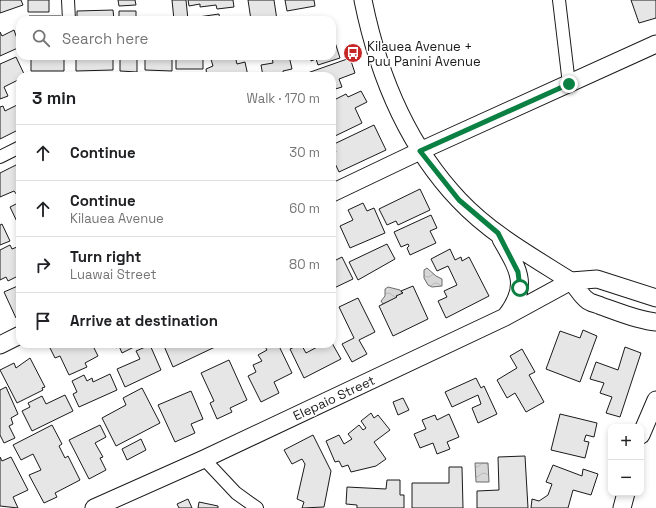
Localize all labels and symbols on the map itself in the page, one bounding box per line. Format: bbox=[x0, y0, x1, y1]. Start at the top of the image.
place label: Kilauea Avenue + Puu Panini Avenue bbox=[367, 38, 481, 70]
bus stop icon: Kilauea Avenue + Puu Panini Avenue bbox=[342, 42, 364, 64]
route end bbox=[560, 75, 578, 93]
route start bbox=[511, 279, 529, 297]
street label: Elepaio Street bbox=[290, 372, 378, 424]

